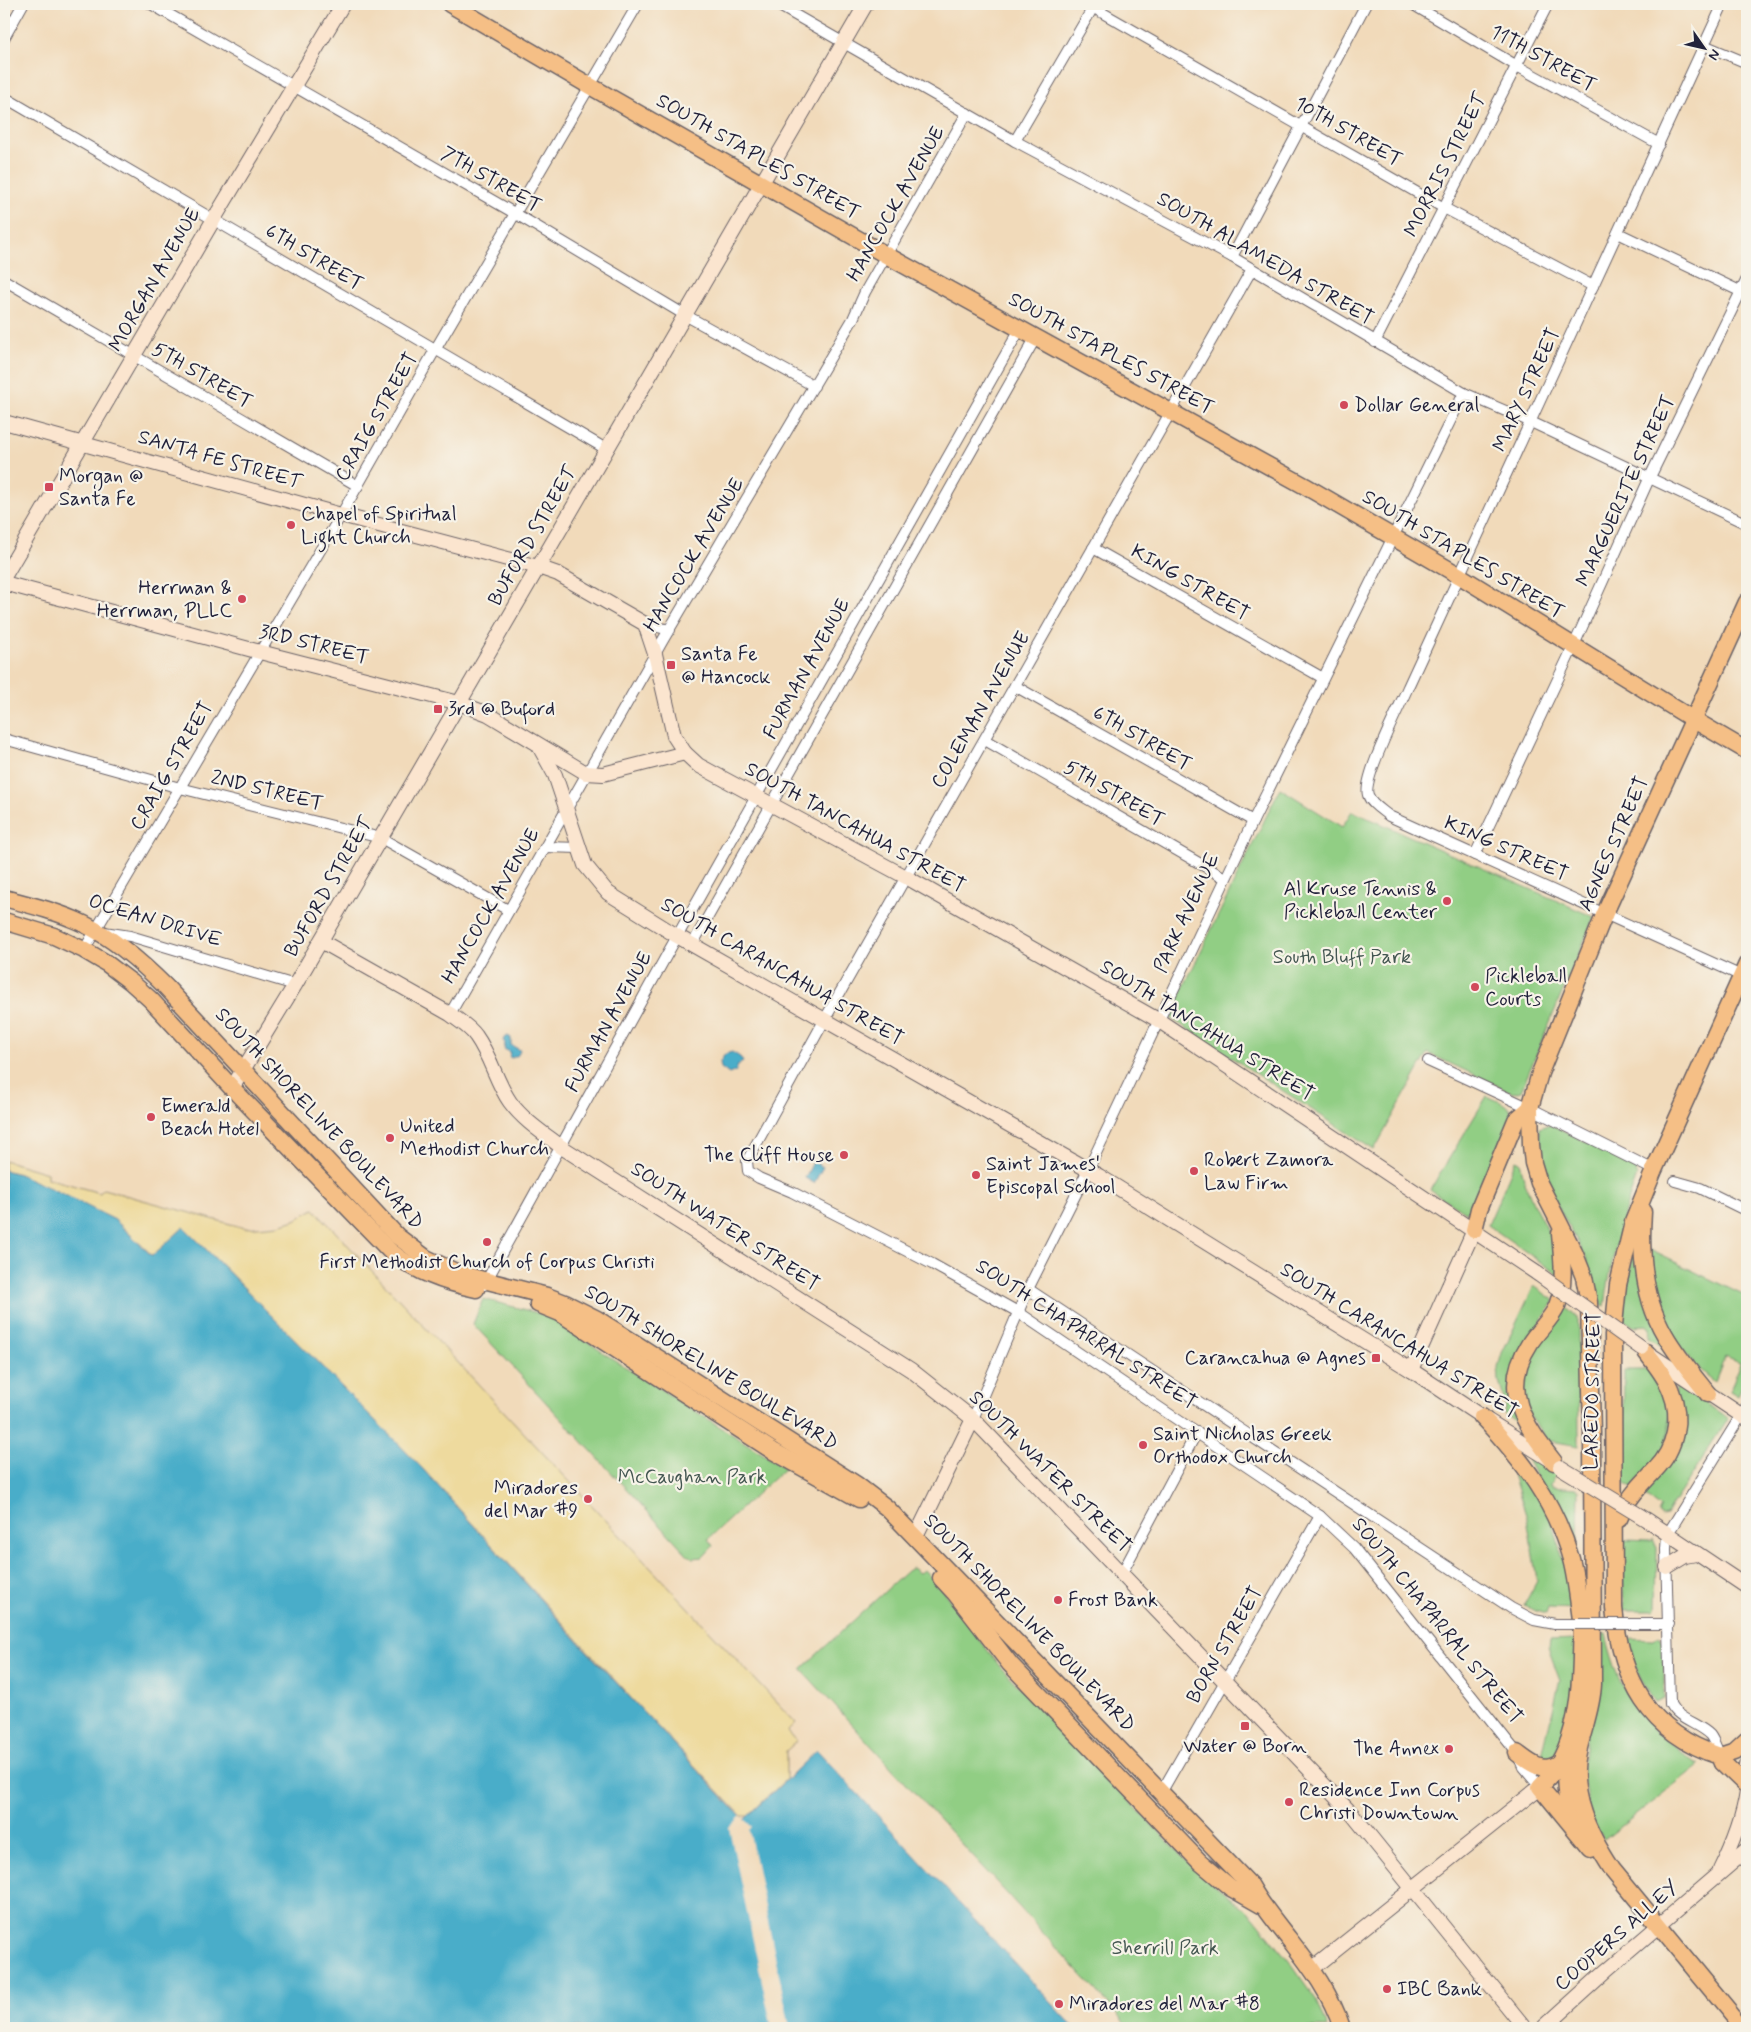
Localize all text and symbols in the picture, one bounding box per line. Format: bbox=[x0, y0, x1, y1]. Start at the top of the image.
street label: 11TH STREET bbox=[1485, 19, 1601, 99]
north arrow bbox=[1678, 22, 1728, 72]
text: N bbox=[1704, 46, 1724, 64]
street label: SOUTH STAPLES STREET bbox=[651, 87, 865, 227]
street label: MORRIS STREET bbox=[1398, 87, 1495, 242]
street label: 10TH STREET bbox=[1289, 90, 1407, 174]
street label: HANCOCK AVENUE bbox=[840, 121, 952, 287]
street label: 7TH STREET bbox=[436, 140, 546, 220]
street label: SOUTH ALAMEDA STREET bbox=[1152, 186, 1378, 332]
street label: MORGAN AVENUE bbox=[103, 203, 207, 357]
street label: 6TH STREET bbox=[260, 218, 368, 298]
street label: SOUTH STAPLES STREET bbox=[1003, 286, 1219, 422]
street label: MARY STREET bbox=[1486, 324, 1568, 456]
street label: 5TH STREET bbox=[147, 336, 257, 416]
street label: CRAIG STREET bbox=[329, 348, 425, 486]
street label: MARGUERITE STREET bbox=[1570, 391, 1682, 591]
place label: Dollar General bbox=[1354, 392, 1480, 419]
marker: Dollar General bbox=[1338, 399, 1350, 411]
street label: SANTA FE STREET bbox=[135, 424, 306, 497]
street label: BUFORD STREET bbox=[482, 460, 585, 611]
place label: Morgan @ Santa Fe bbox=[59, 463, 143, 513]
street label: HANCOCK AVENUE bbox=[637, 473, 751, 637]
marker: Morgan @ Santa Fe bbox=[43, 481, 55, 493]
street label: SOUTH STAPLES STREET bbox=[1357, 484, 1569, 626]
place label: Chapel of Spiritual Light Church bbox=[301, 501, 457, 553]
marker: Chapel of Spiritual Light Church bbox=[285, 519, 297, 531]
street label: KING STREET bbox=[1126, 538, 1254, 628]
place label: Herrman & Herrman, PLLC bbox=[97, 575, 232, 625]
marker: Herrman & Herrman, PLLC bbox=[236, 593, 248, 605]
street label: FURMAN AVENUE bbox=[757, 594, 857, 744]
street label: 3RD STREET bbox=[256, 618, 372, 672]
street label: COLEMAN AVENUE bbox=[925, 627, 1037, 793]
place label: Santa Fe @ Hancock bbox=[681, 641, 771, 691]
marker: Santa Fe @ Hancock bbox=[665, 659, 677, 671]
place label: 3rd @ Buford bbox=[448, 696, 555, 725]
street label: CRAIG STREET bbox=[124, 697, 220, 835]
street label: 6TH STREET bbox=[1088, 700, 1196, 778]
marker: 3rd @ Buford bbox=[432, 703, 444, 715]
street label: 5TH STREET bbox=[1059, 754, 1169, 834]
street label: SOUTH TANCAHUA STREET bbox=[740, 756, 970, 900]
street label: 2ND STREET bbox=[208, 764, 326, 818]
street label: AGNES STREET bbox=[1572, 772, 1656, 916]
street label: KING STREET bbox=[1440, 810, 1572, 888]
street label: BUFORD STREET bbox=[278, 811, 381, 962]
street label: HANCOCK AVENUE bbox=[435, 823, 547, 989]
street label: PARK AVENUE bbox=[1147, 849, 1227, 977]
place label: Al Kruse Tennis & Pickleball Center bbox=[1283, 876, 1438, 926]
street label: OCEAN DRIVE bbox=[85, 888, 225, 954]
street label: SOUTH CARANCAHUA STREET bbox=[656, 891, 908, 1053]
marker: Al Kruse Tennis & Pickleball Center bbox=[1441, 895, 1453, 907]
park label: South Bluff Park bbox=[1273, 944, 1411, 971]
street label: FURMAN AVENUE bbox=[559, 947, 659, 1097]
street label: SOUTH TANCAHUA STREET bbox=[1095, 954, 1319, 1108]
place label: Pickleball Courts bbox=[1485, 963, 1567, 1013]
marker: Pickleball Courts bbox=[1469, 981, 1481, 993]
street label: SOUTH SHORELINE BOULEVARD bbox=[209, 1002, 429, 1236]
place label: Emerald Beach Hotel bbox=[161, 1093, 259, 1143]
marker: Emerald Beach Hotel bbox=[145, 1111, 157, 1123]
place label: United Methodist Church bbox=[400, 1113, 549, 1163]
marker: United Methodist Church bbox=[384, 1132, 396, 1144]
place label: The Cliff House bbox=[704, 1142, 834, 1169]
place label: Robert Zamora Law Firm bbox=[1204, 1147, 1334, 1197]
marker: The Cliff House bbox=[838, 1149, 850, 1161]
place label: Saint James' Episcopal School bbox=[986, 1151, 1116, 1201]
street label: SOUTH WATER STREET bbox=[625, 1156, 825, 1298]
marker: Robert Zamora Law Firm bbox=[1188, 1165, 1200, 1177]
marker: Saint James' Episcopal School bbox=[970, 1169, 982, 1181]
marker: First Methodist Church of Corpus Christi bbox=[481, 1236, 493, 1248]
place label: First Methodist Church of Corpus Christi bbox=[319, 1249, 655, 1276]
street label: SOUTH CHAPARRAL STREET bbox=[970, 1253, 1202, 1417]
street label: SOUTH CARANCAHUA STREET bbox=[1275, 1256, 1523, 1426]
street label: SOUTH SHORELINE BOULEVARD bbox=[579, 1279, 843, 1457]
street label: LAREDO STREET bbox=[1578, 1312, 1608, 1470]
place label: Carancahua @ Agnes bbox=[1185, 1345, 1366, 1372]
marker: Carancahua @ Agnes bbox=[1370, 1352, 1382, 1364]
street label: SOUTH WATER STREET bbox=[963, 1385, 1137, 1559]
place label: Saint Nicholas Greek Orthodox Church bbox=[1153, 1421, 1332, 1471]
marker: Saint Nicholas Greek Orthodox Church bbox=[1137, 1439, 1149, 1451]
park label: McCaughan Park bbox=[618, 1464, 766, 1491]
place label: Miradores del Mar #9 bbox=[484, 1475, 578, 1525]
marker: Miradores del Mar #9 bbox=[582, 1493, 594, 1505]
street label: SOUTH SHORELINE BOULEVARD bbox=[917, 1508, 1141, 1738]
street label: SOUTH CHAPARRAL STREET bbox=[1345, 1512, 1529, 1730]
street label: BORN STREET bbox=[1181, 1581, 1269, 1709]
place label: Frost Bank bbox=[1068, 1587, 1158, 1614]
marker: Frost Bank bbox=[1052, 1594, 1064, 1606]
marker: Water @ Born bbox=[1239, 1720, 1251, 1732]
place label: Water @ Born bbox=[1183, 1733, 1307, 1760]
place label: The Annex bbox=[1353, 1736, 1439, 1763]
marker: The Annex bbox=[1443, 1743, 1455, 1755]
place label: Residence Inn Corpus Christi Downtown bbox=[1299, 1777, 1480, 1827]
marker: Residence Inn Corpus Christi Downtown bbox=[1283, 1796, 1295, 1808]
street label: COOPERS ALLEY bbox=[1549, 1874, 1685, 1998]
park label: Sherrill Park bbox=[1111, 1935, 1219, 1962]
place label: IBC Bank bbox=[1397, 1976, 1482, 2003]
marker: IBC Bank bbox=[1381, 1983, 1393, 1995]
place label: Miradores del Mar #8 bbox=[1069, 1991, 1260, 2018]
marker: Miradores del Mar #8 bbox=[1053, 1998, 1065, 2010]

